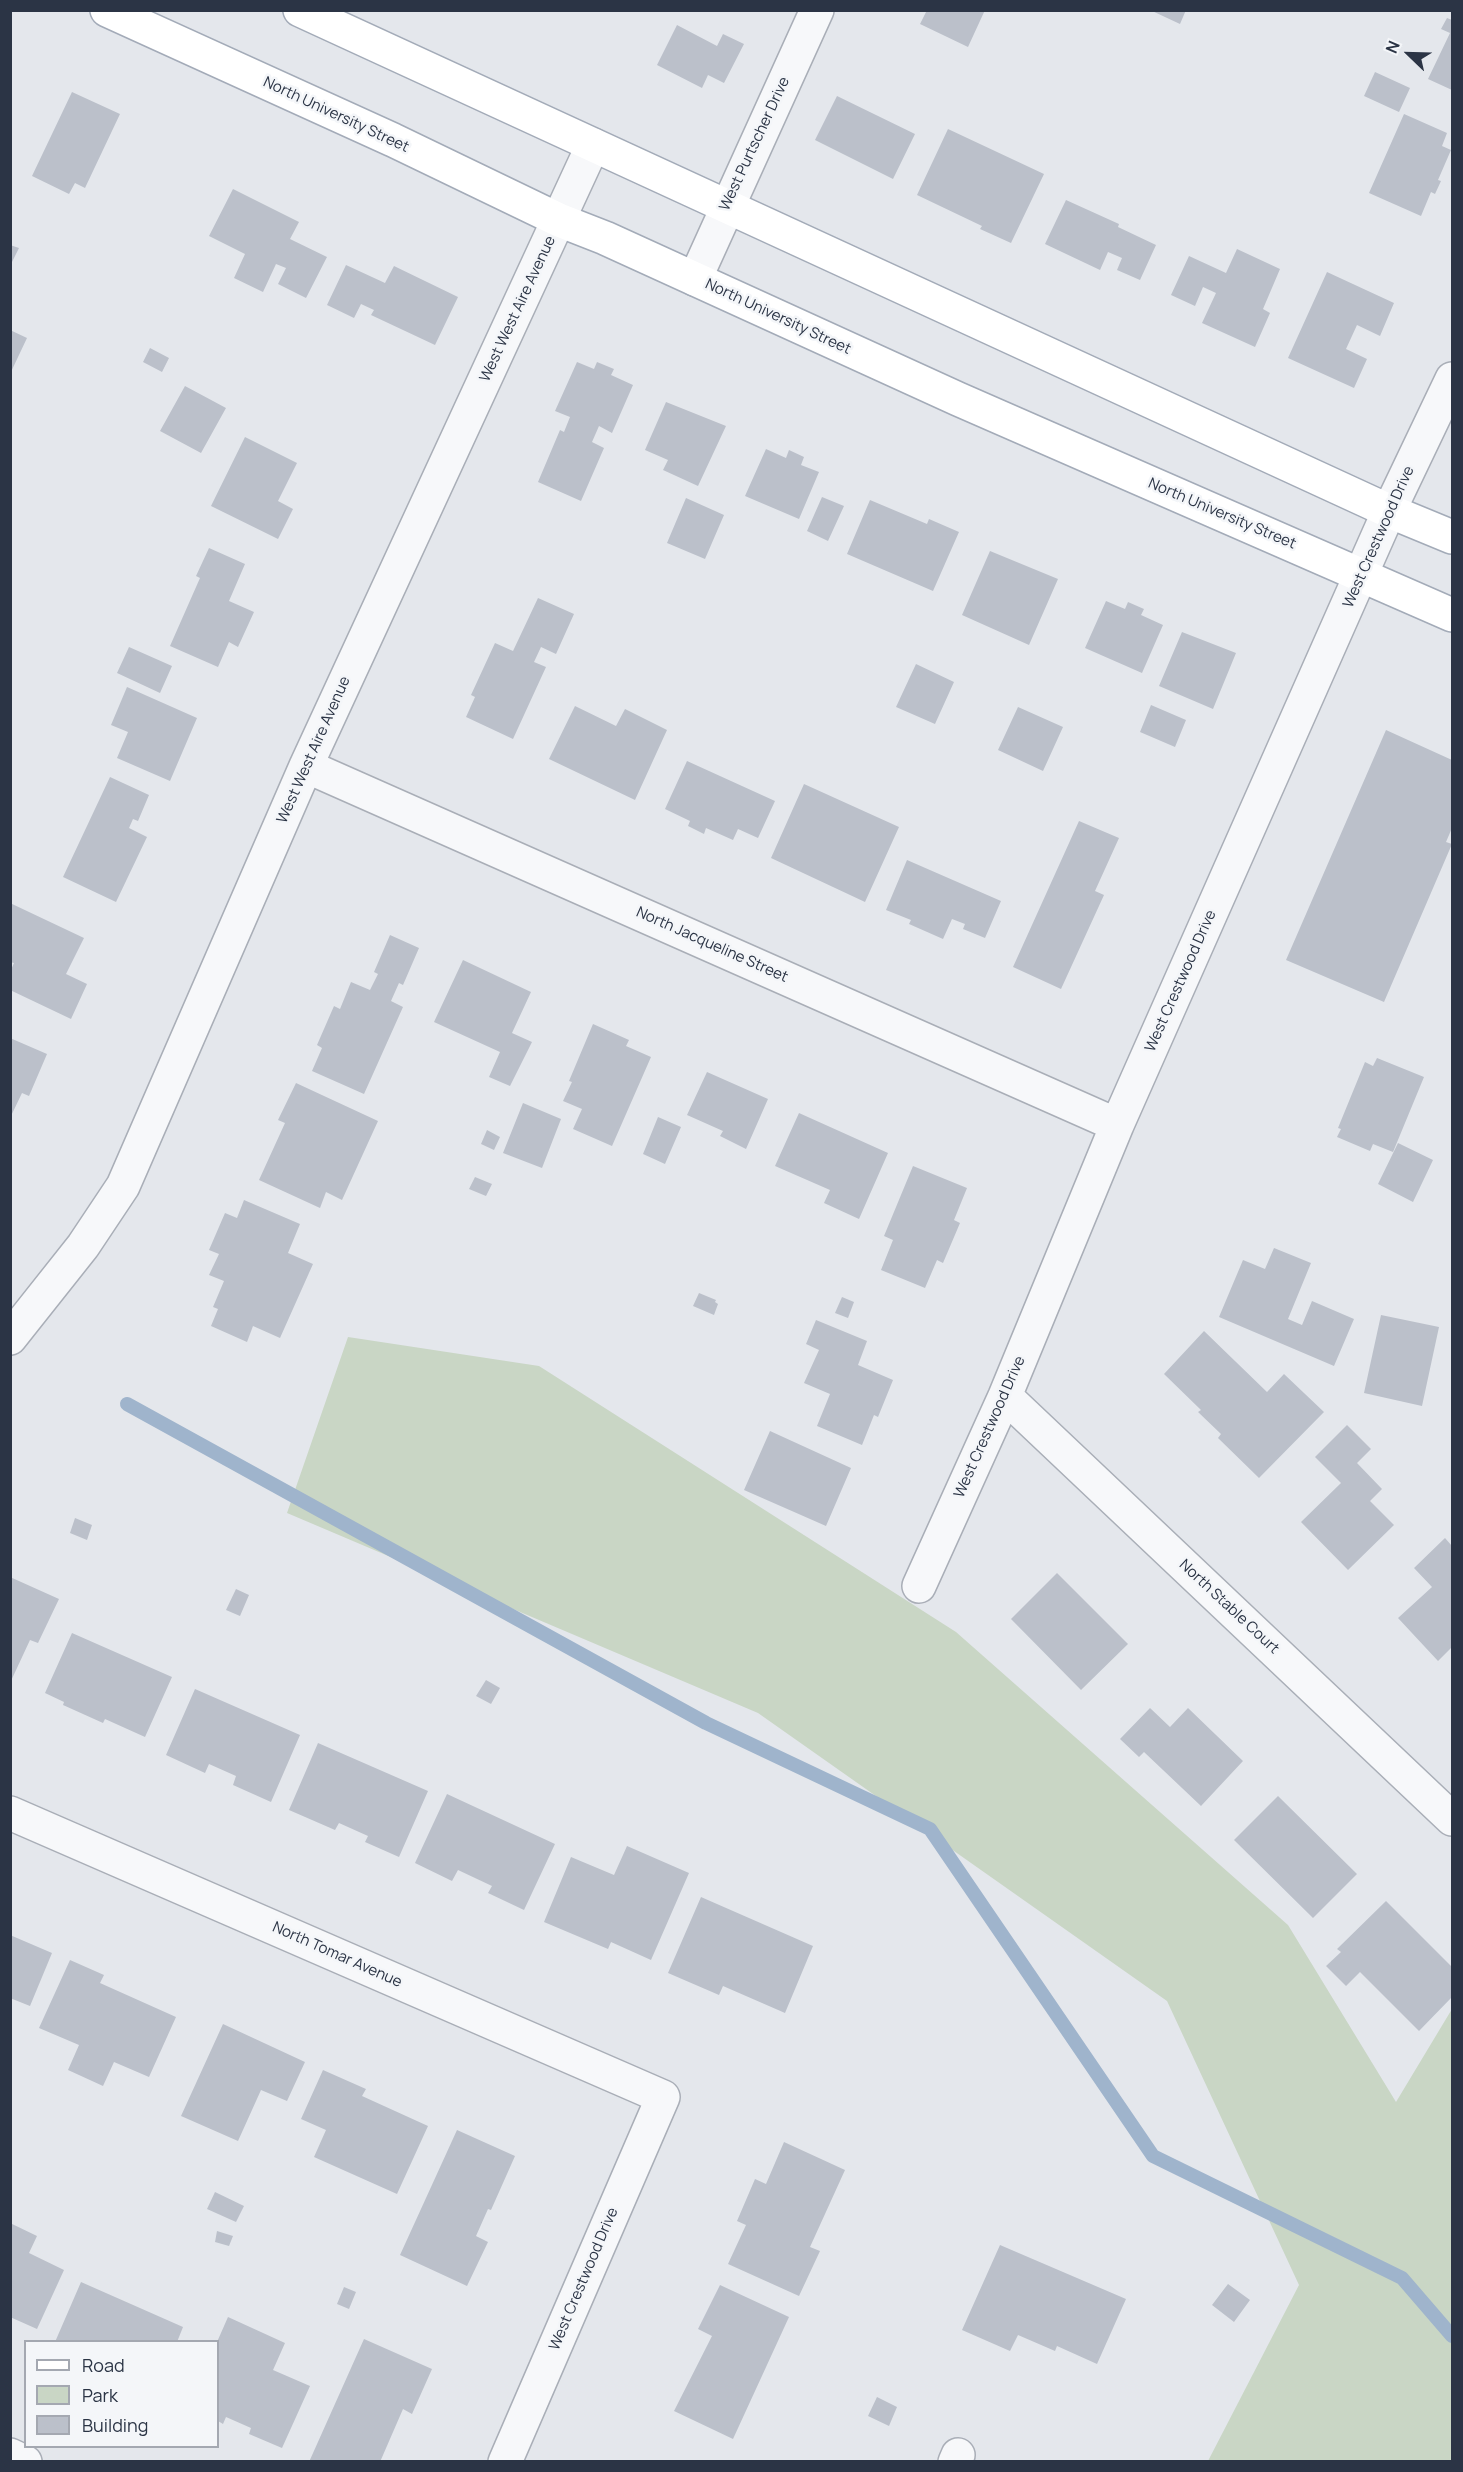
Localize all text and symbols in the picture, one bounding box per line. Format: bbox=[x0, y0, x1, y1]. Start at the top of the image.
north arrow bbox=[1379, 24, 1439, 84]
text: N bbox=[1380, 37, 1405, 57]
street label: North University Street bbox=[260, 73, 412, 157]
street label: West Purtscher Drive bbox=[716, 74, 794, 214]
street label: West West Aire Avenue bbox=[476, 233, 560, 385]
street label: North University Street bbox=[702, 275, 854, 359]
street label: West Crestwood Drive bbox=[1340, 463, 1418, 611]
street label: North University Street bbox=[1145, 475, 1299, 553]
street label: West West Aire Avenue bbox=[273, 674, 355, 826]
street label: North Jacqueline Street bbox=[633, 903, 791, 987]
street label: West Crestwood Drive bbox=[1142, 907, 1220, 1055]
street label: West Crestwood Drive bbox=[951, 1353, 1029, 1501]
street label: North Stable Court bbox=[1175, 1556, 1283, 1658]
street label: North Tomar Avenue bbox=[269, 1918, 405, 1992]
street label: West Crestwood Drive bbox=[546, 2205, 622, 2353]
legend bbox=[24, 2340, 219, 2448]
text: Road bbox=[82, 2353, 125, 2377]
text: Park bbox=[82, 2383, 118, 2407]
text: Building bbox=[82, 2413, 148, 2437]

